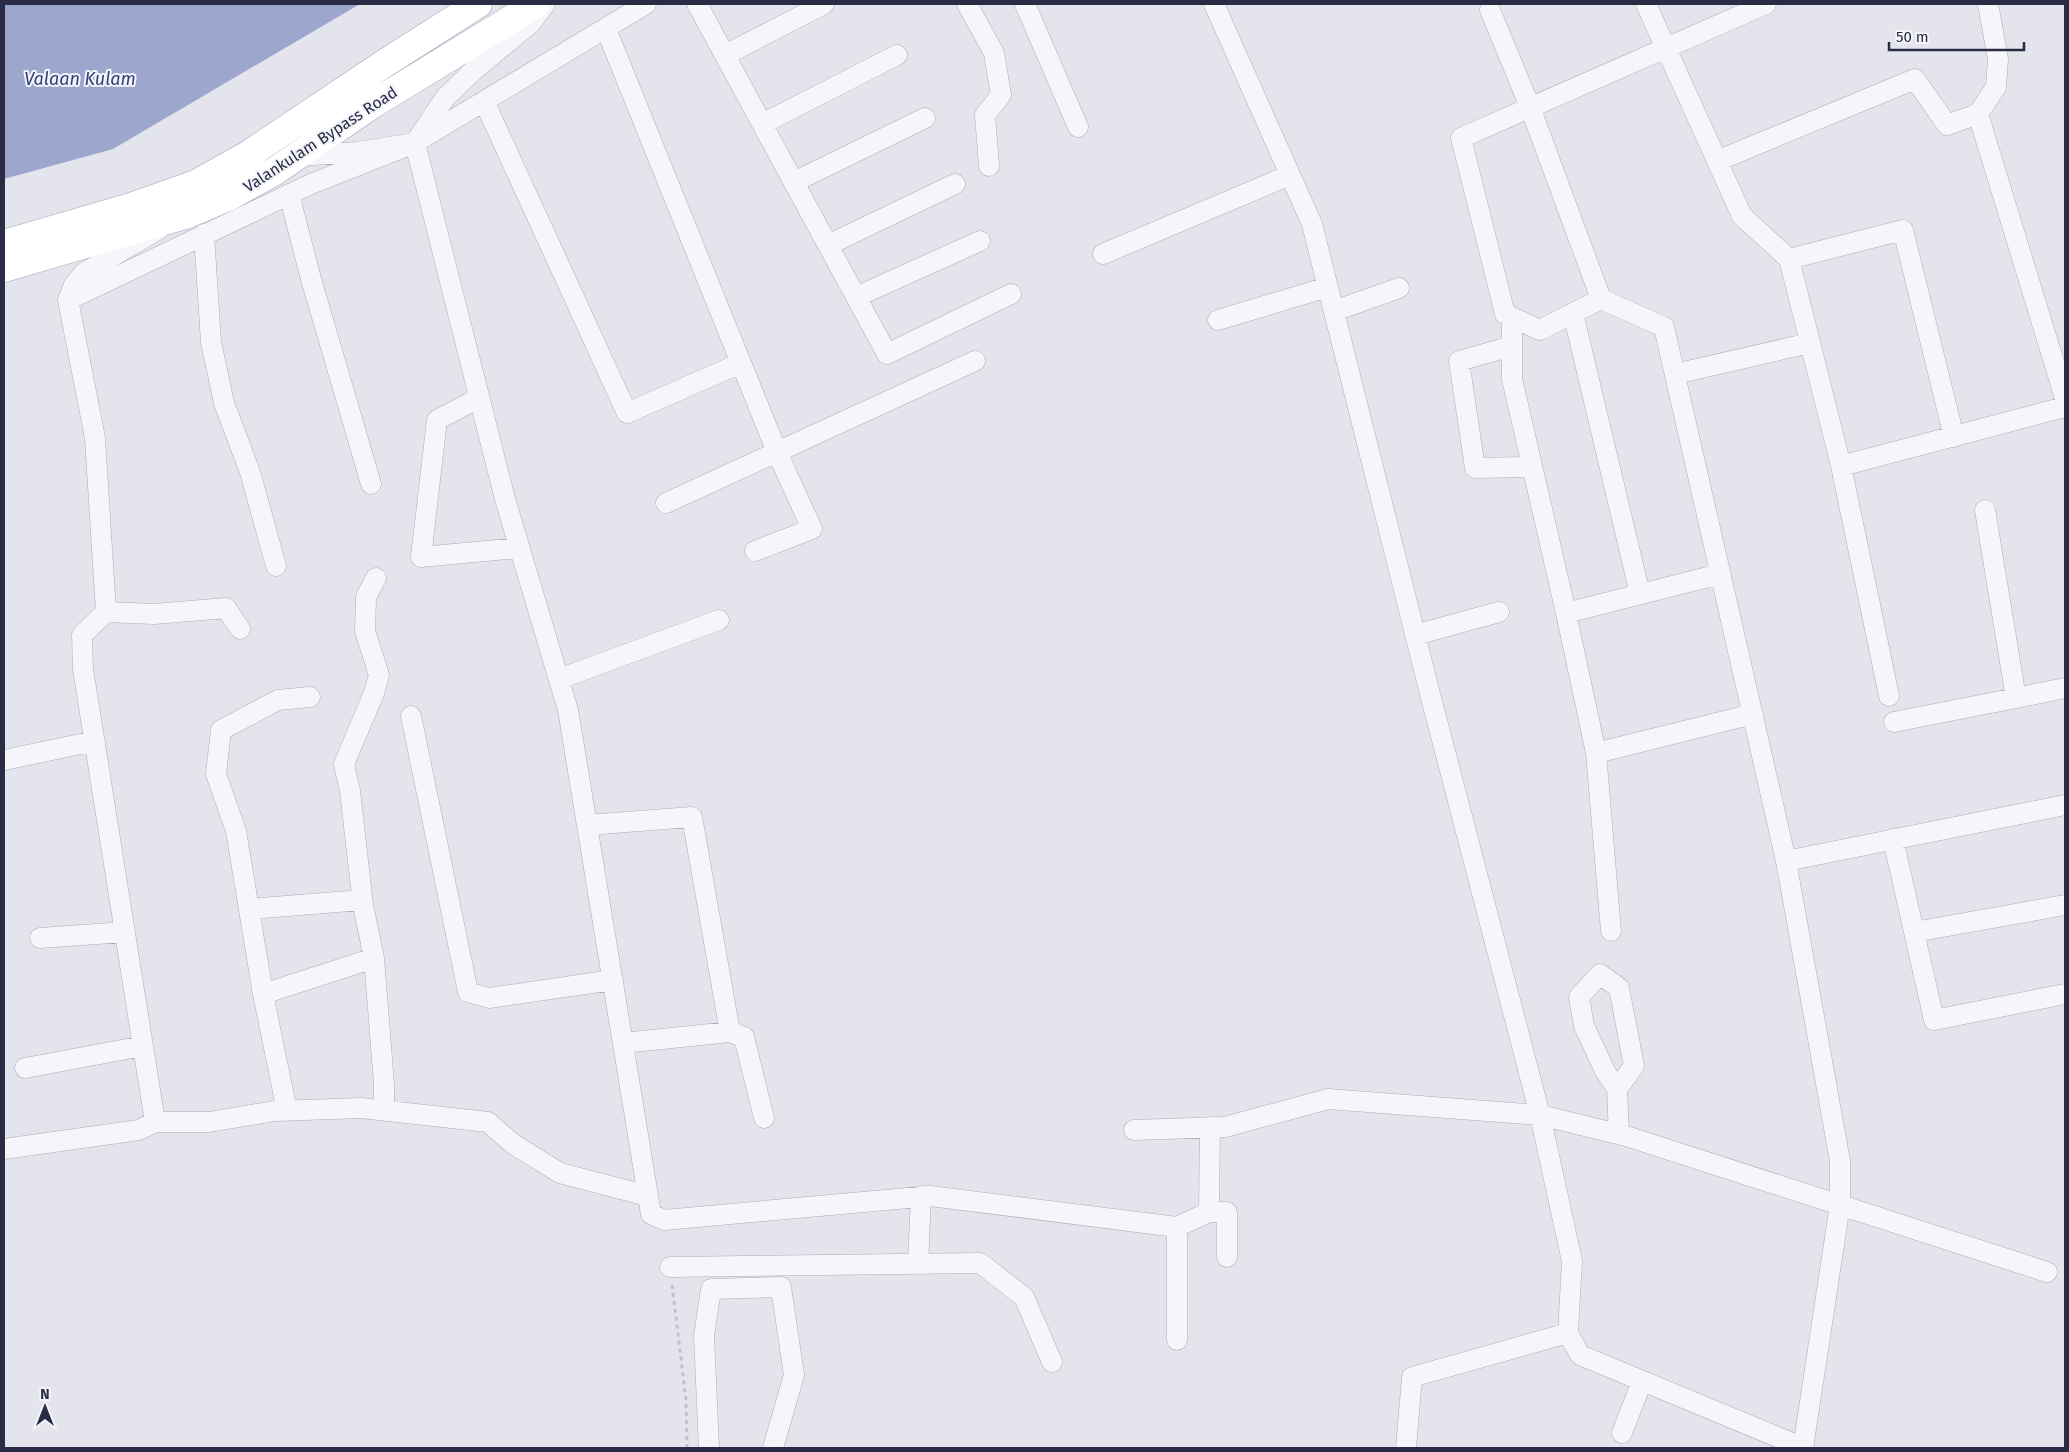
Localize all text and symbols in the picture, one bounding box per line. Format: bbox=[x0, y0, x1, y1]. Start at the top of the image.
scale bar bbox=[1889, 20, 2024, 52]
text: 50 m bbox=[1896, 28, 1929, 46]
water label: Valaan Kulam bbox=[24, 68, 136, 90]
street label: Valankulam Bypass Road bbox=[240, 83, 401, 196]
north arrow bbox=[20, 1382, 70, 1432]
text: N bbox=[40, 1386, 50, 1403]

